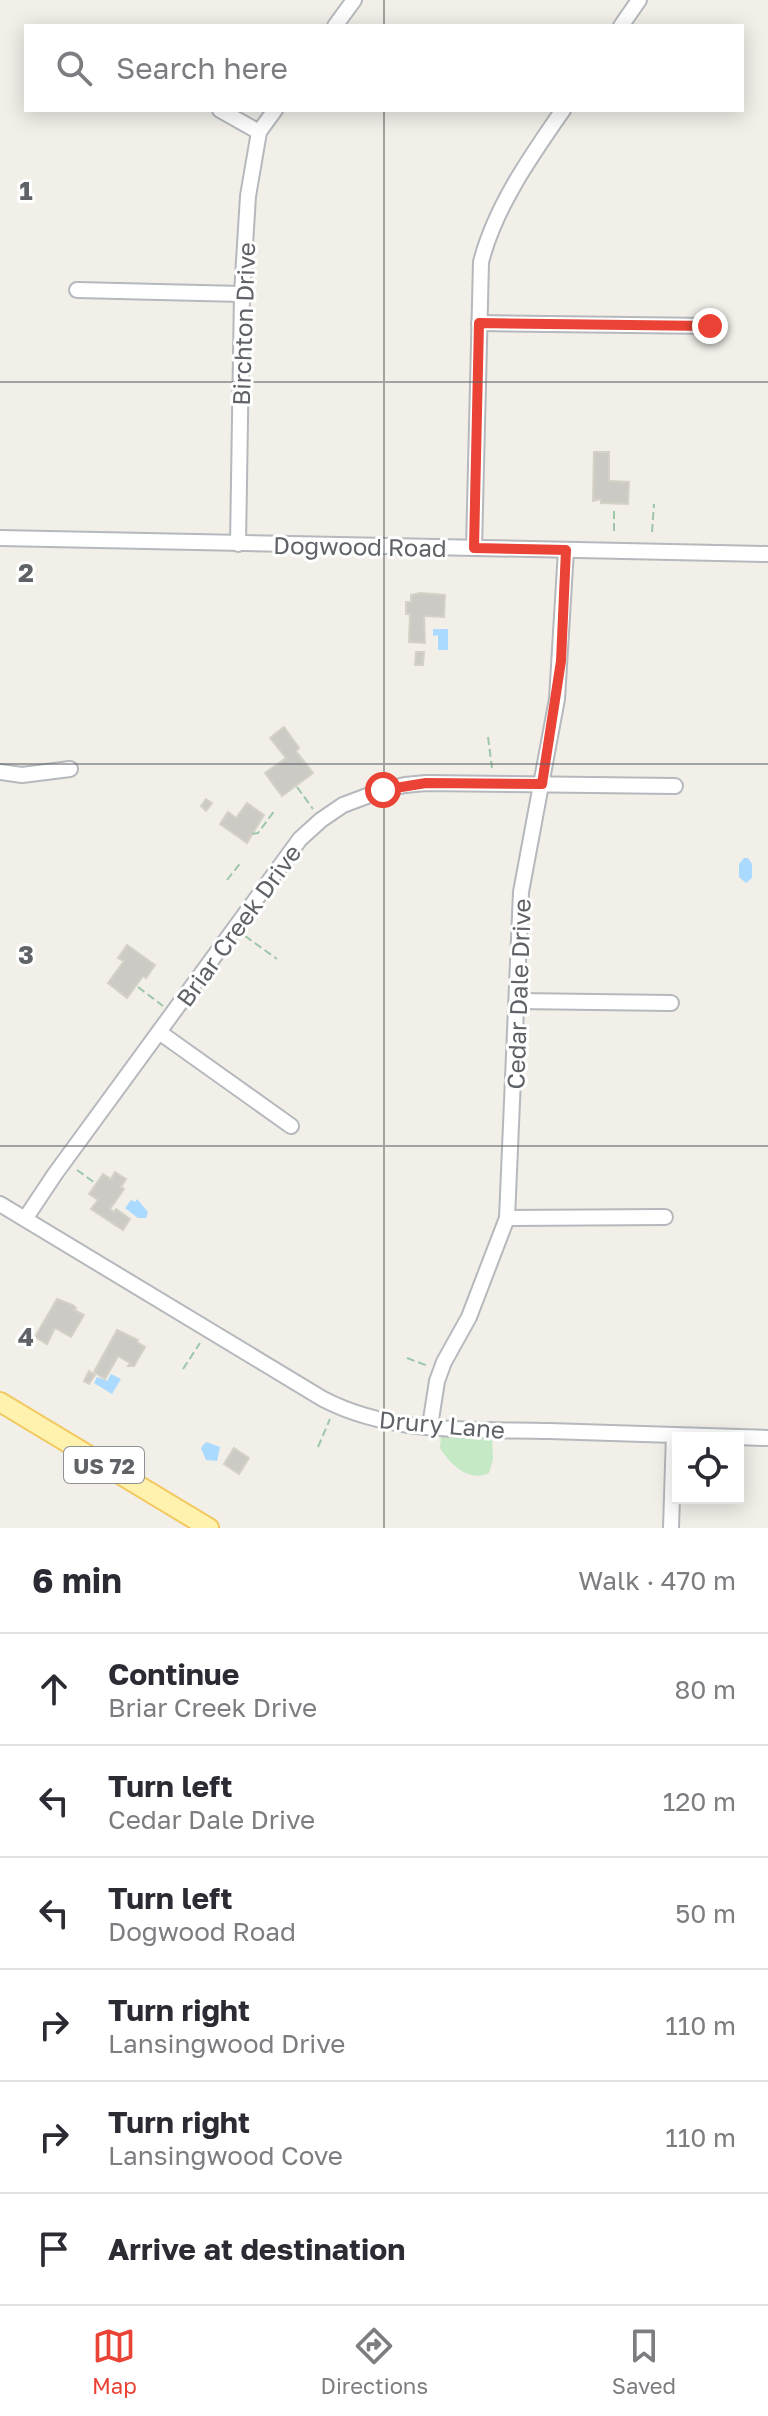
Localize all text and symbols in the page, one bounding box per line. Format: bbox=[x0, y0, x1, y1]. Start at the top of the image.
search box bbox=[24, 24, 744, 112]
icon: search bbox=[52, 46, 96, 90]
text: Search here bbox=[116, 50, 288, 86]
text: 1 bbox=[19, 175, 33, 206]
street label: Birchton Drive bbox=[226, 242, 260, 406]
route end bbox=[692, 308, 728, 344]
street label: Dogwood Road bbox=[273, 530, 447, 562]
text: 2 bbox=[18, 557, 34, 588]
route start bbox=[365, 772, 401, 808]
street label: Briar Creek Drive bbox=[170, 838, 306, 1012]
street label: Cedar Dale Drive bbox=[500, 898, 536, 1090]
text: 3 bbox=[18, 939, 34, 970]
text: 4 bbox=[18, 1321, 34, 1352]
street label: Drury Lane bbox=[378, 1404, 506, 1444]
map controls bbox=[672, 1432, 744, 1504]
button: locate bbox=[672, 1432, 744, 1504]
road number: US 72 bbox=[64, 1447, 144, 1483]
text: 6 min bbox=[32, 1560, 122, 1600]
text: Walk · 470 m bbox=[578, 1565, 736, 1596]
text: Continue bbox=[108, 1656, 239, 1692]
icon: ahead bbox=[32, 1667, 76, 1711]
text: 80 m bbox=[675, 1674, 736, 1705]
text: Briar Creek Drive bbox=[108, 1692, 317, 1723]
text: Turn left bbox=[108, 1768, 233, 1804]
icon: left bbox=[32, 1779, 76, 1823]
text: 120 m bbox=[663, 1786, 736, 1817]
text: Cedar Dale Drive bbox=[108, 1804, 315, 1835]
text: Turn left bbox=[108, 1880, 233, 1916]
icon: left bbox=[32, 1891, 76, 1935]
text: 50 m bbox=[675, 1898, 736, 1929]
text: Dogwood Road bbox=[108, 1916, 296, 1947]
text: Turn right bbox=[108, 1992, 250, 2028]
icon: right bbox=[32, 2003, 76, 2047]
text: 110 m bbox=[665, 2010, 736, 2041]
text: Lansingwood Drive bbox=[108, 2028, 345, 2059]
text: Turn right bbox=[108, 2104, 250, 2140]
icon: right bbox=[32, 2115, 76, 2159]
text: 110 m bbox=[665, 2122, 736, 2153]
text: Lansingwood Cove bbox=[108, 2140, 343, 2171]
icon: arrive bbox=[32, 2227, 76, 2271]
text: Arrive at destination bbox=[108, 2231, 405, 2267]
tab: Map bbox=[92, 2324, 137, 2399]
tab: Directions bbox=[321, 2324, 428, 2399]
tab: Saved bbox=[612, 2324, 676, 2399]

